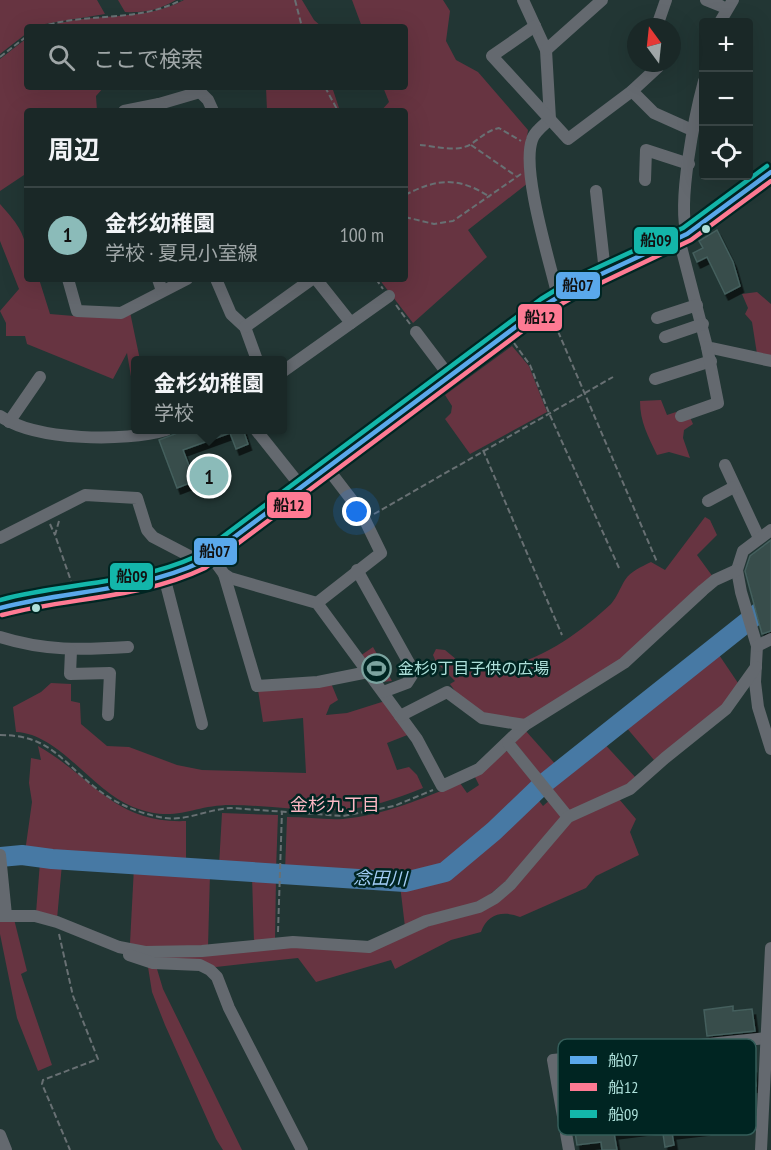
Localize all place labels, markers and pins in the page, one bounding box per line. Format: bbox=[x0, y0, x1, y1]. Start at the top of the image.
unlabelled marker bbox=[700, 223, 712, 235]
pin: 1 bbox=[190, 454, 228, 498]
unlabelled marker bbox=[30, 602, 42, 614]
sports icon: 金杉9丁目子供の広場 bbox=[361, 652, 393, 684]
place label: 金杉9丁目子供の広場 bbox=[398, 658, 549, 678]

